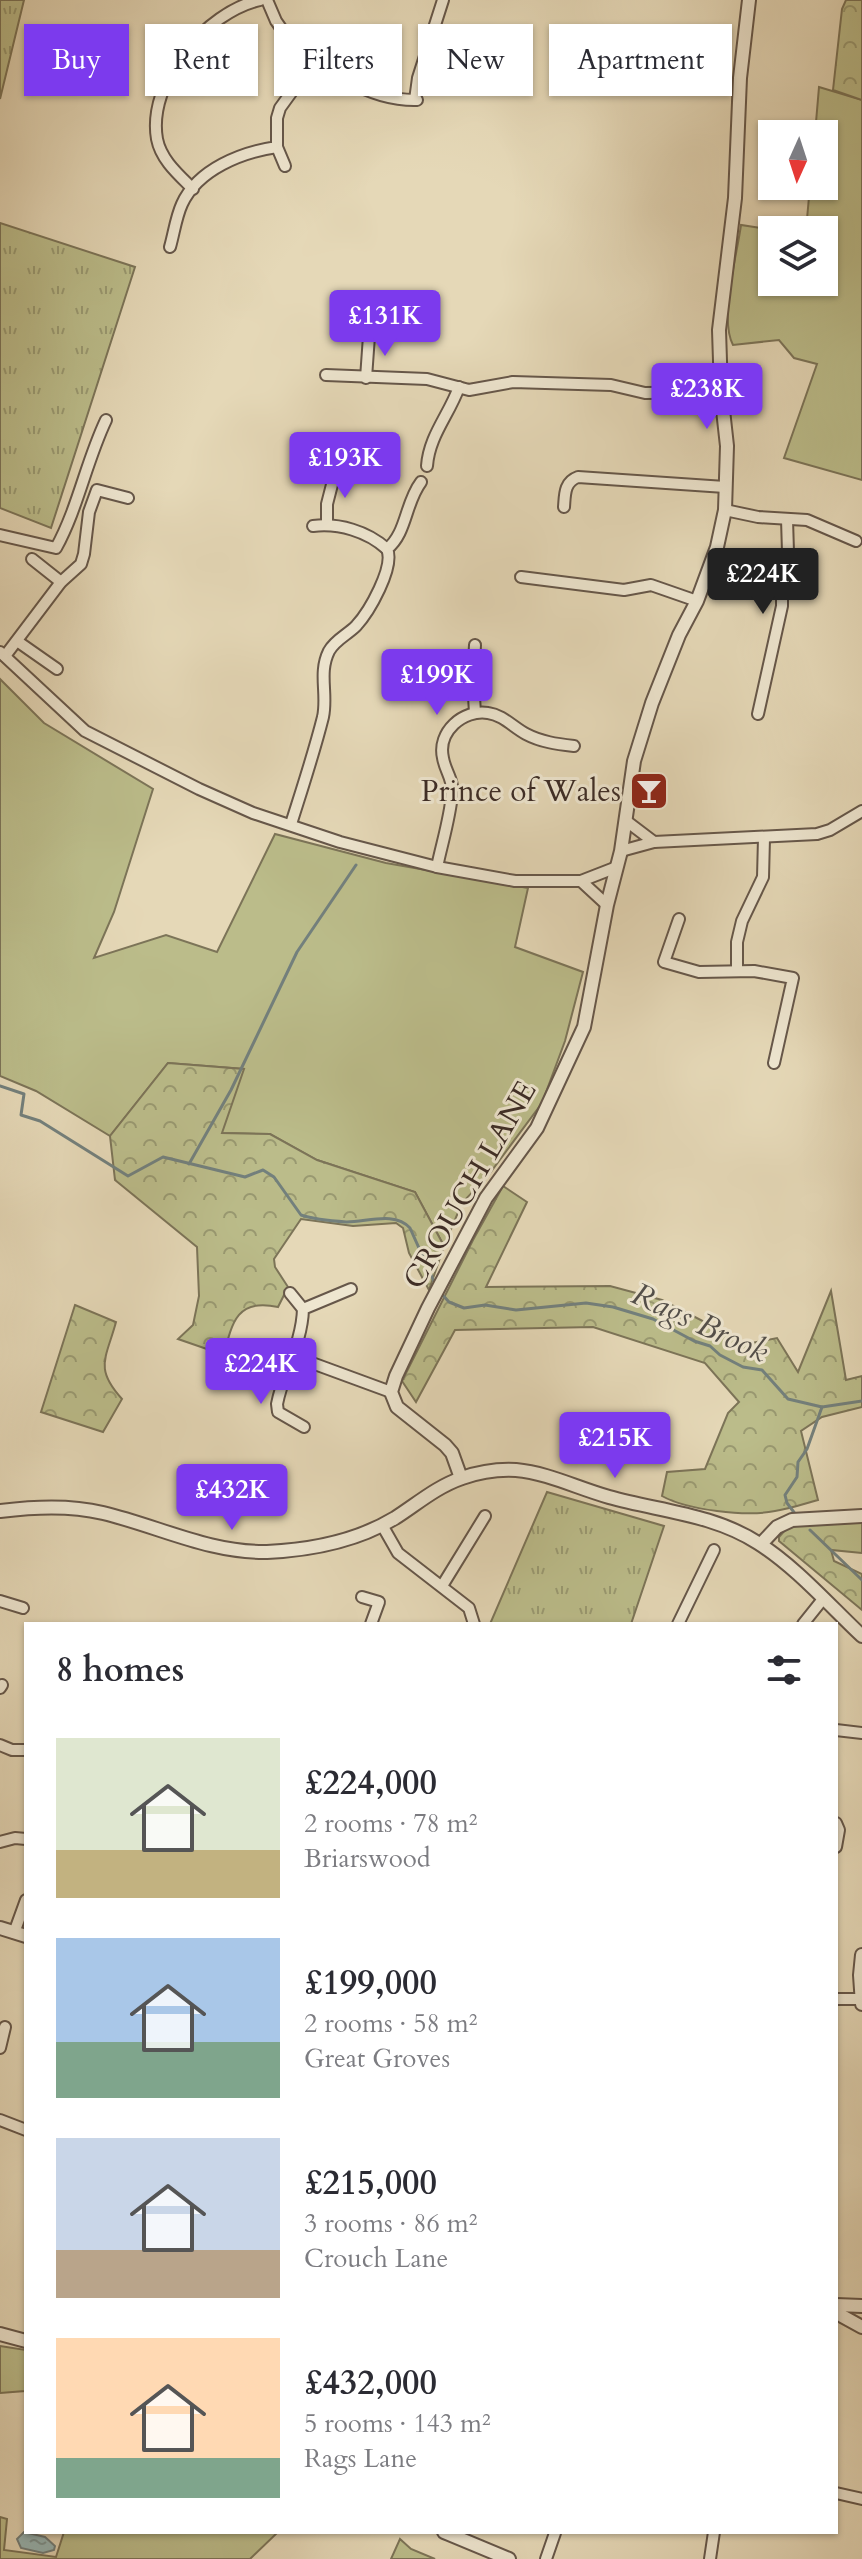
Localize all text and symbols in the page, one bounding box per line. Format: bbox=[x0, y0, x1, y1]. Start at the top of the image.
chip: Buy bbox=[24, 24, 129, 96]
chip: Rent bbox=[145, 24, 258, 96]
chip: Filters bbox=[274, 24, 402, 96]
chip: New bbox=[418, 24, 533, 96]
chip: Apartment bbox=[549, 24, 732, 96]
north arrow bbox=[758, 120, 838, 200]
map controls bbox=[758, 120, 838, 296]
button: layers bbox=[758, 216, 838, 296]
pin: £131K bbox=[329, 290, 441, 358]
text: £131K bbox=[347, 298, 423, 333]
pin: £238K bbox=[651, 363, 763, 431]
text: £238K bbox=[669, 371, 745, 406]
pin: £193K bbox=[289, 432, 401, 500]
text: £193K bbox=[307, 440, 383, 475]
pin: £224K bbox=[707, 548, 819, 616]
text: £224K bbox=[725, 556, 801, 591]
pin: £199K bbox=[381, 649, 493, 717]
text: £199K bbox=[399, 657, 475, 692]
bar icon: Prince of Wales bbox=[628, 770, 670, 812]
place label: Prince of Wales bbox=[421, 771, 621, 812]
street label: CROUCH LANE bbox=[394, 1073, 546, 1297]
water label: Rags Brook bbox=[624, 1272, 776, 1374]
pin: £224K bbox=[205, 1338, 317, 1406]
text: £224K bbox=[223, 1346, 299, 1381]
pin: £215K bbox=[559, 1412, 671, 1480]
text: £215K bbox=[577, 1420, 653, 1455]
pin: £432K bbox=[176, 1464, 288, 1532]
text: £432K bbox=[194, 1472, 270, 1507]
text: 8 homes bbox=[56, 1647, 184, 1693]
icon: filters bbox=[762, 1648, 806, 1692]
text: £224,000 bbox=[304, 1760, 437, 1806]
icon: home bbox=[120, 1770, 216, 1866]
text: 2 rooms · 78 m² bbox=[304, 1806, 477, 1841]
text: Briarswood bbox=[304, 1841, 431, 1876]
text: £199,000 bbox=[304, 1960, 437, 2006]
icon: home bbox=[120, 1970, 216, 2066]
text: 2 rooms · 58 m² bbox=[304, 2006, 477, 2041]
text: Great Groves bbox=[304, 2041, 450, 2076]
text: £215,000 bbox=[304, 2160, 437, 2206]
icon: home bbox=[120, 2170, 216, 2266]
text: 3 rooms · 86 m² bbox=[304, 2206, 477, 2241]
text: Crouch Lane bbox=[304, 2241, 448, 2276]
text: £432,000 bbox=[304, 2360, 437, 2406]
icon: home bbox=[120, 2370, 216, 2466]
text: 5 rooms · 143 m² bbox=[304, 2406, 491, 2441]
text: Rags Lane bbox=[304, 2441, 417, 2476]

